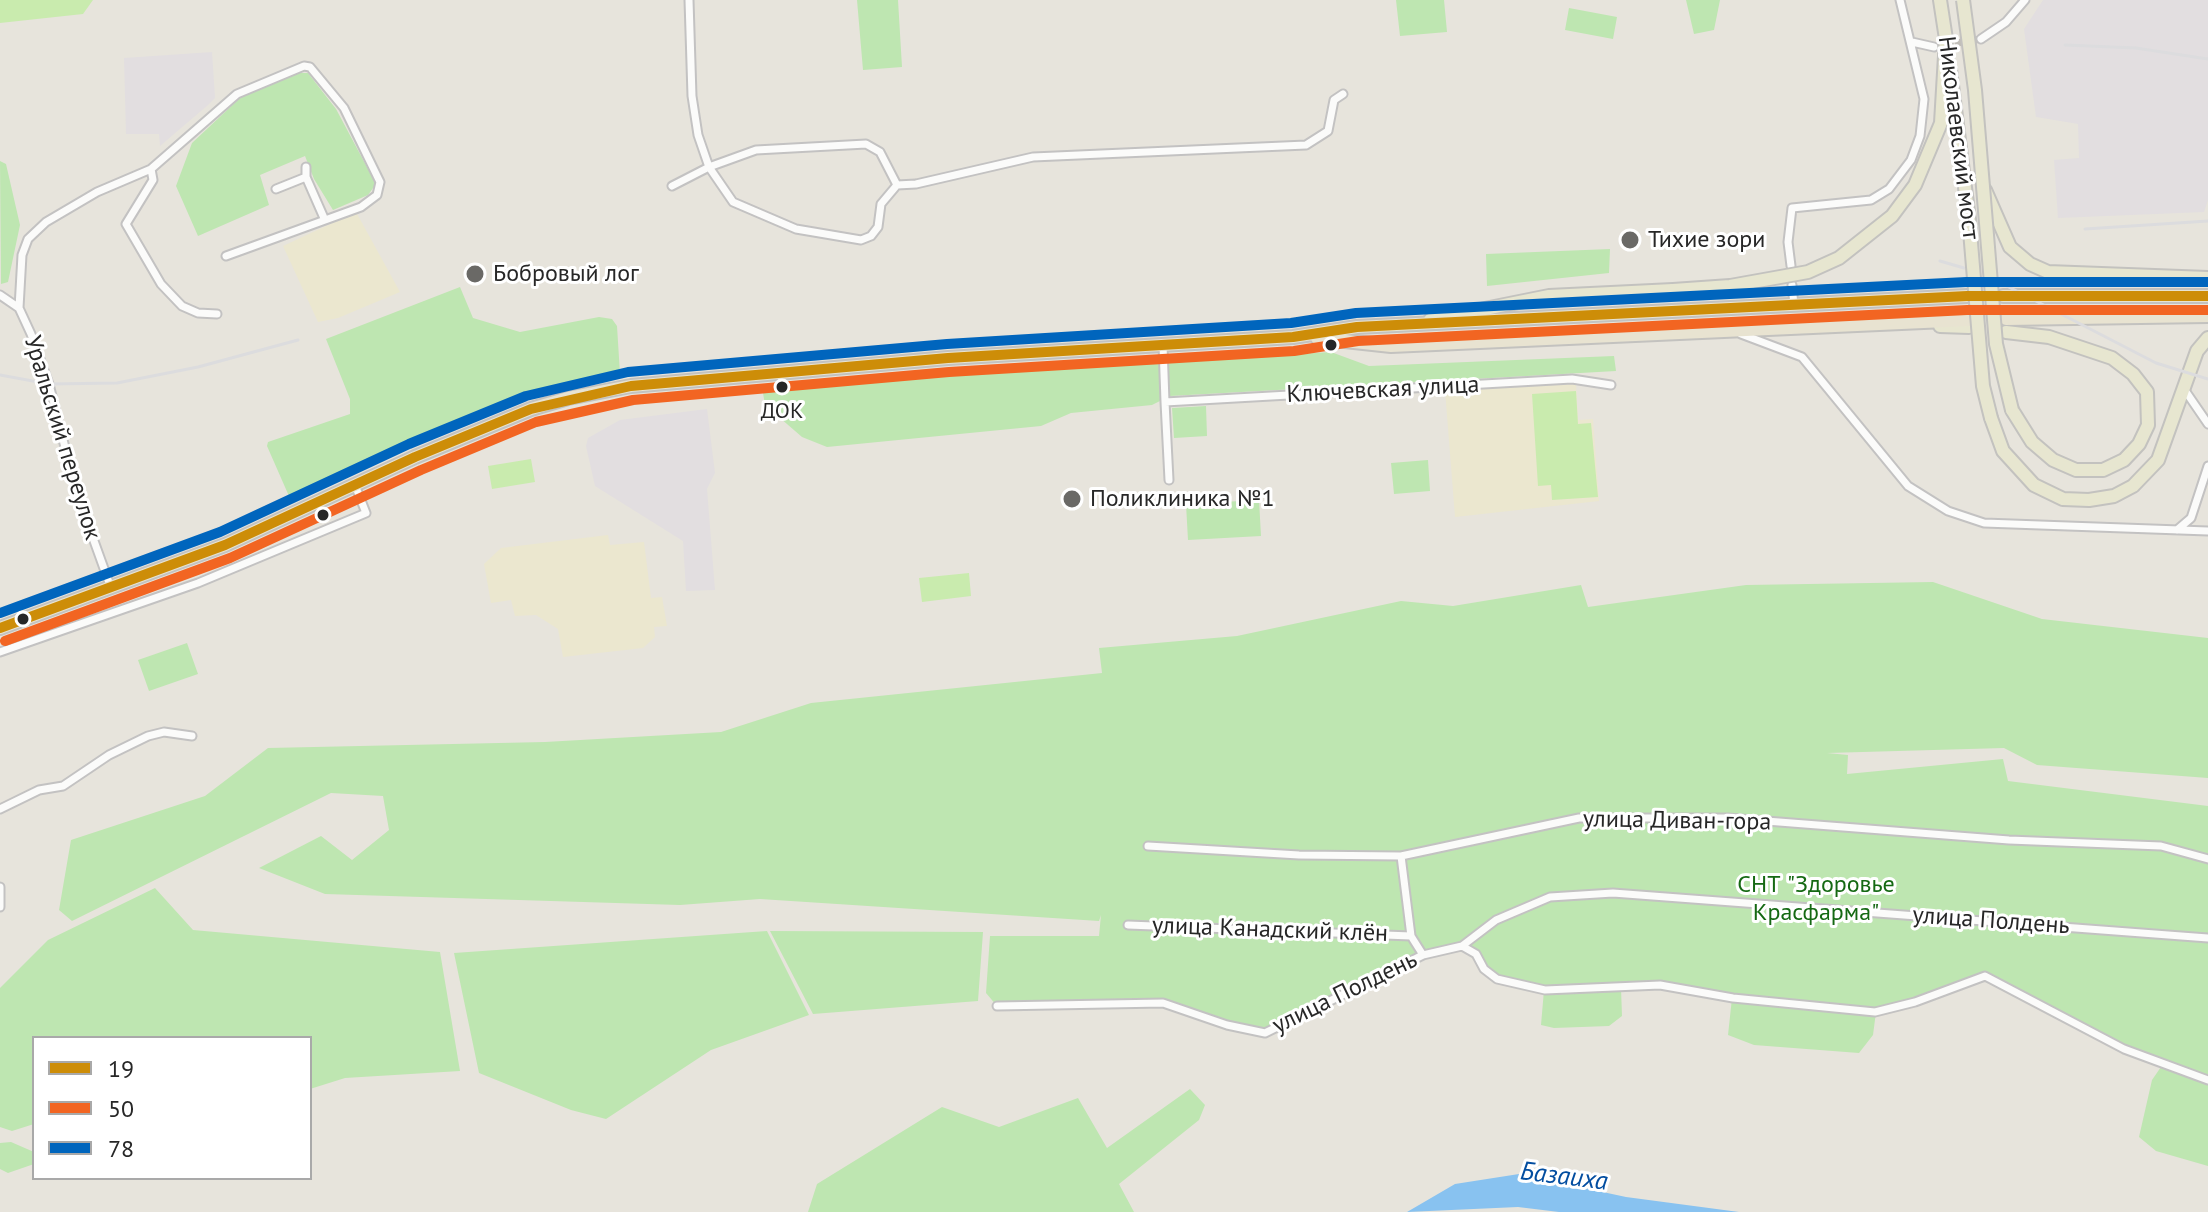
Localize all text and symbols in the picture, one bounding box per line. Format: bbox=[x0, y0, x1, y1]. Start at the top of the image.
street label: Николаевский мост bbox=[1931, 35, 1985, 241]
place label: Тихие зори bbox=[1648, 226, 1765, 254]
marker: Тихие зори bbox=[1619, 229, 1641, 251]
place label: Бобровый лог bbox=[493, 260, 639, 288]
marker: Бобровый лог bbox=[464, 263, 486, 285]
street label: Уральский переулок bbox=[17, 333, 107, 543]
unlabelled marker bbox=[1323, 337, 1339, 353]
street label: Ключевская улица bbox=[1286, 371, 1480, 409]
marker: ДОК bbox=[774, 379, 790, 395]
place label: ДОК bbox=[761, 399, 803, 425]
place label: Поликлиника №1 bbox=[1090, 485, 1275, 513]
marker: Поликлиника №1 bbox=[1061, 488, 1083, 510]
unlabelled marker bbox=[315, 507, 331, 523]
unlabelled marker bbox=[15, 611, 31, 627]
street label: улица Диван-гора bbox=[1583, 805, 1771, 837]
park label: СНТ "Здоровье Красфарма" bbox=[1737, 871, 1895, 927]
street label: улица Полдень bbox=[1912, 901, 2070, 941]
street label: улица Канадский клён bbox=[1151, 911, 1389, 949]
street label: улица Полдень bbox=[1268, 946, 1422, 1040]
legend bbox=[32, 1036, 312, 1180]
text: 19 bbox=[108, 1053, 134, 1084]
text: 50 bbox=[108, 1093, 134, 1124]
text: 78 bbox=[108, 1133, 134, 1164]
water label: Базаиха bbox=[1519, 1156, 1609, 1198]

